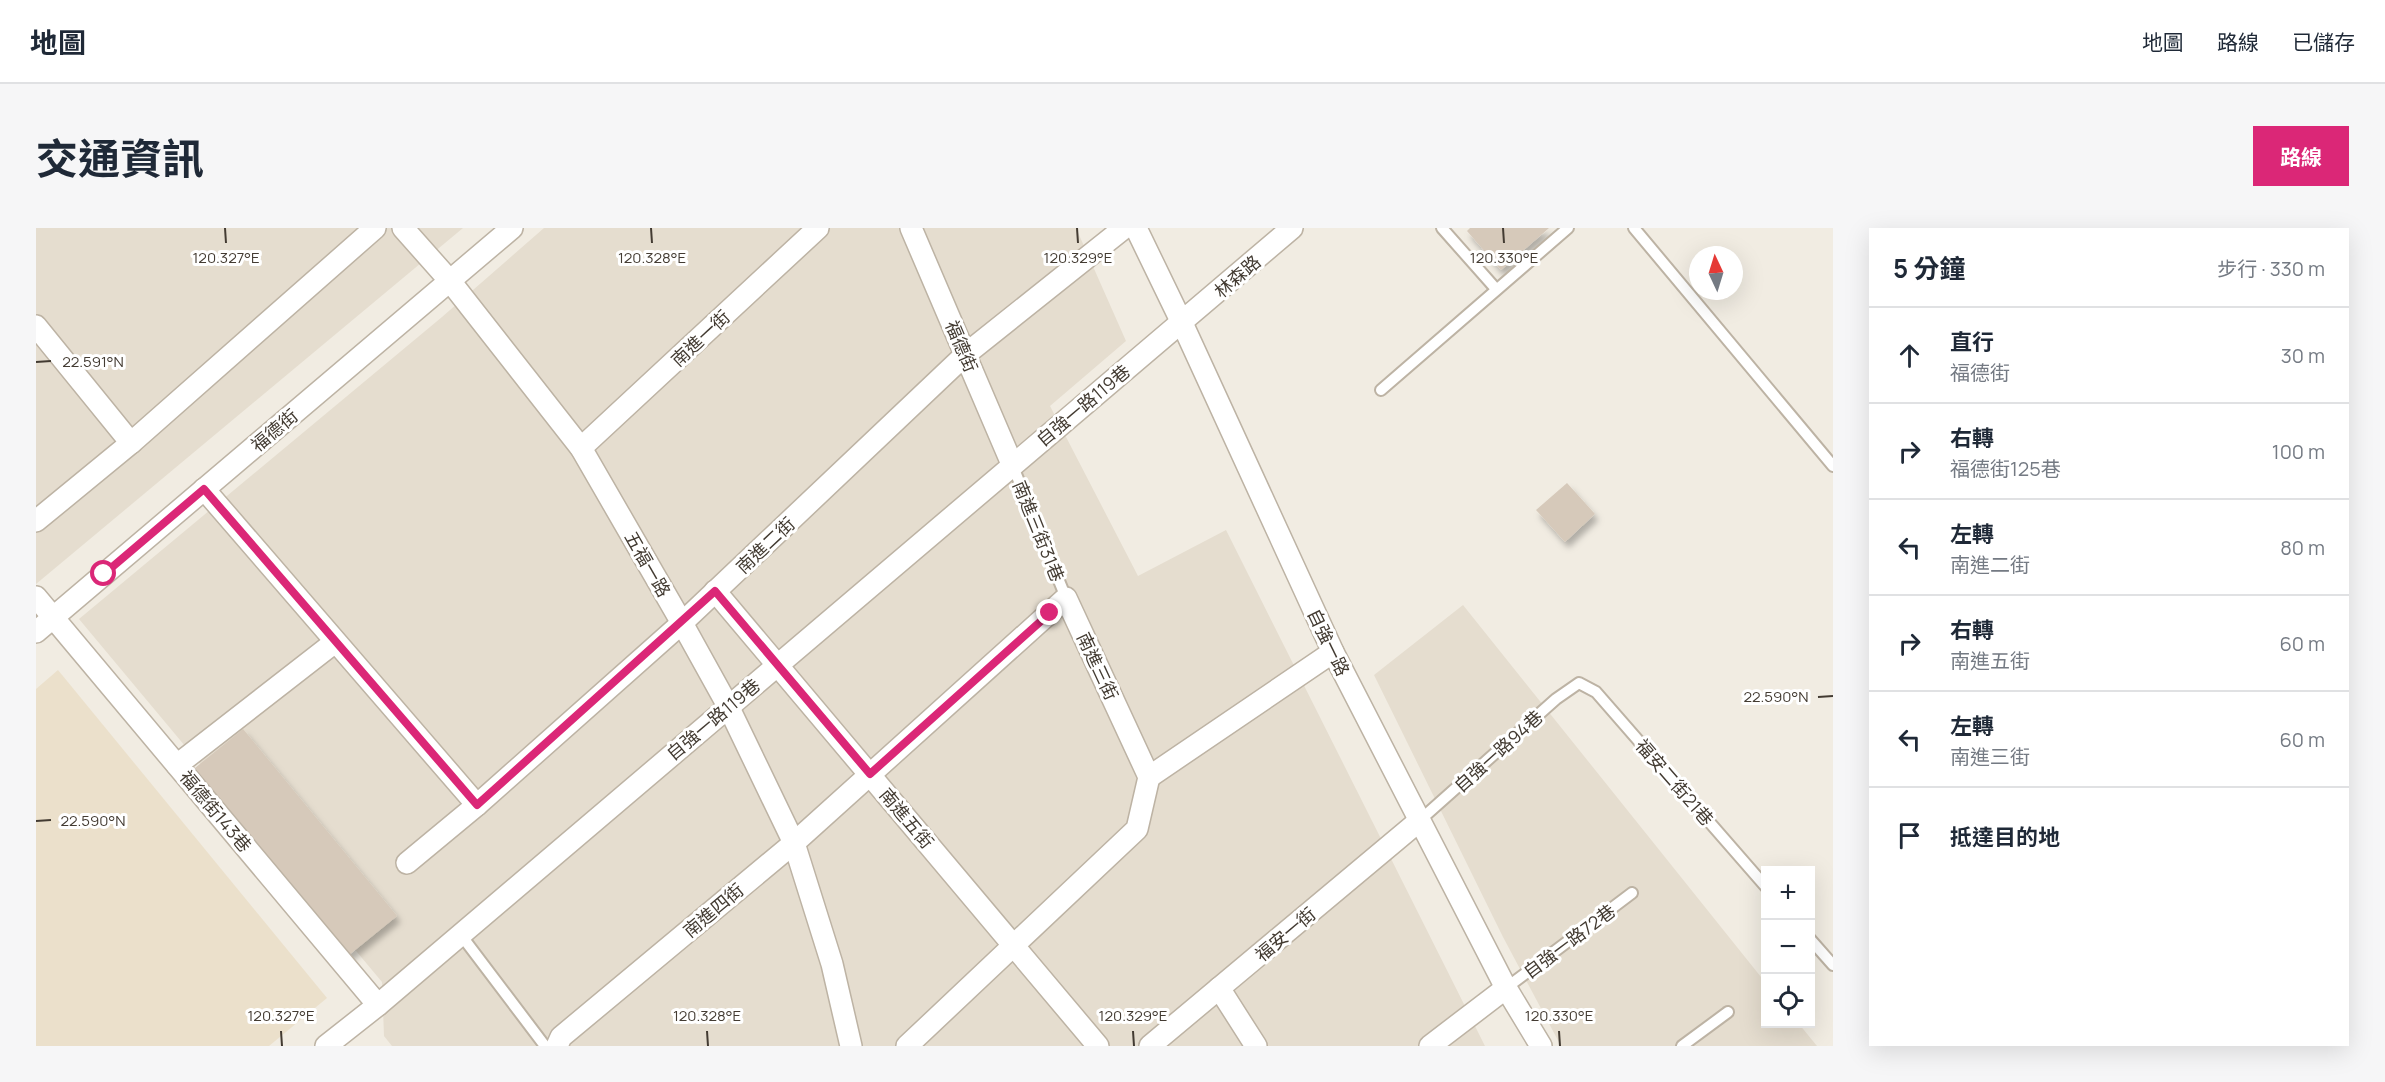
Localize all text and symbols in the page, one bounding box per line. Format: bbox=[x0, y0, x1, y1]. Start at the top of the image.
text: 地圖 bbox=[30, 23, 86, 61]
text: 地圖 bbox=[2142, 28, 2184, 56]
text: 路線 bbox=[2217, 28, 2259, 56]
text: 已儲存 bbox=[2292, 28, 2355, 56]
button: 路線 bbox=[2253, 126, 2349, 186]
text: 交通資訊 bbox=[36, 129, 204, 187]
north arrow bbox=[1689, 246, 1743, 300]
text: 120.327°E bbox=[192, 247, 260, 268]
text: 120.328°E bbox=[618, 247, 686, 268]
text: 120.329°E bbox=[1044, 247, 1112, 268]
text: 120.330°E bbox=[1470, 247, 1538, 268]
street label: 林森路 bbox=[1209, 249, 1265, 303]
text: 5 分鐘 bbox=[1893, 250, 1965, 286]
text: 步行 · 330 m bbox=[2217, 255, 2325, 282]
street label: 南進一街 bbox=[665, 305, 735, 371]
street label: 福德街 bbox=[940, 316, 984, 376]
text: 直行 bbox=[1950, 327, 1994, 357]
icon: ahead bbox=[1893, 339, 1926, 372]
text: 30 m bbox=[2281, 342, 2325, 369]
text: 22.591°N bbox=[62, 351, 124, 372]
street label: 自強一路119巷 bbox=[1031, 359, 1135, 451]
text: 福德街 bbox=[1950, 359, 2010, 386]
street label: 福德街 bbox=[246, 403, 302, 457]
text: 右轉 bbox=[1950, 423, 1994, 453]
icon: right bbox=[1893, 435, 1926, 468]
text: 100 m bbox=[2272, 438, 2325, 465]
text: 福德街125巷 bbox=[1950, 455, 2061, 482]
street label: 南進三街31巷 bbox=[1008, 477, 1070, 585]
street label: 南進二街 bbox=[730, 512, 800, 578]
text: 左轉 bbox=[1950, 519, 1994, 549]
street label: 五福一路 bbox=[620, 527, 676, 601]
icon: left bbox=[1893, 531, 1926, 564]
text: 80 m bbox=[2280, 534, 2325, 561]
text: 南進二街 bbox=[1950, 551, 2030, 578]
route start bbox=[90, 560, 116, 586]
route end bbox=[1036, 599, 1062, 625]
street label: 自強一路 bbox=[1302, 604, 1356, 680]
text: 右轉 bbox=[1950, 615, 1994, 645]
icon: right bbox=[1893, 627, 1926, 660]
street label: 南進三街 bbox=[1072, 628, 1124, 704]
text: 60 m bbox=[2279, 630, 2325, 657]
text: 南進五街 bbox=[1950, 647, 2030, 674]
street label: 自強一路119巷 bbox=[661, 673, 765, 765]
text: 22.590°N bbox=[1743, 686, 1809, 707]
street label: 自強一路94巷 bbox=[1448, 705, 1548, 797]
text: 左轉 bbox=[1950, 711, 1994, 741]
icon: left bbox=[1893, 723, 1926, 756]
text: 60 m bbox=[2279, 726, 2325, 753]
street label: 福安二街21巷 bbox=[1631, 734, 1719, 830]
text: 南進三街 bbox=[1950, 743, 2030, 770]
street label: 福德街143巷 bbox=[175, 765, 257, 857]
street label: 南進五街 bbox=[875, 783, 939, 853]
text: 22.590°N bbox=[60, 810, 126, 831]
icon: arrive bbox=[1893, 819, 1926, 852]
text: 抵達目的地 bbox=[1950, 822, 2060, 852]
map controls bbox=[1761, 866, 1815, 1028]
button: + bbox=[1761, 866, 1815, 920]
street label: 南進四街 bbox=[678, 878, 748, 942]
street label: 自強一路72巷 bbox=[1518, 899, 1620, 983]
street label: 福安一街 bbox=[1250, 902, 1320, 966]
button: − bbox=[1761, 920, 1815, 974]
button: locate bbox=[1761, 974, 1815, 1028]
text: 120.327°E bbox=[247, 1005, 315, 1026]
text: 120.328°E bbox=[673, 1005, 741, 1026]
text: 120.329°E bbox=[1099, 1005, 1167, 1026]
text: 120.330°E bbox=[1525, 1005, 1593, 1026]

